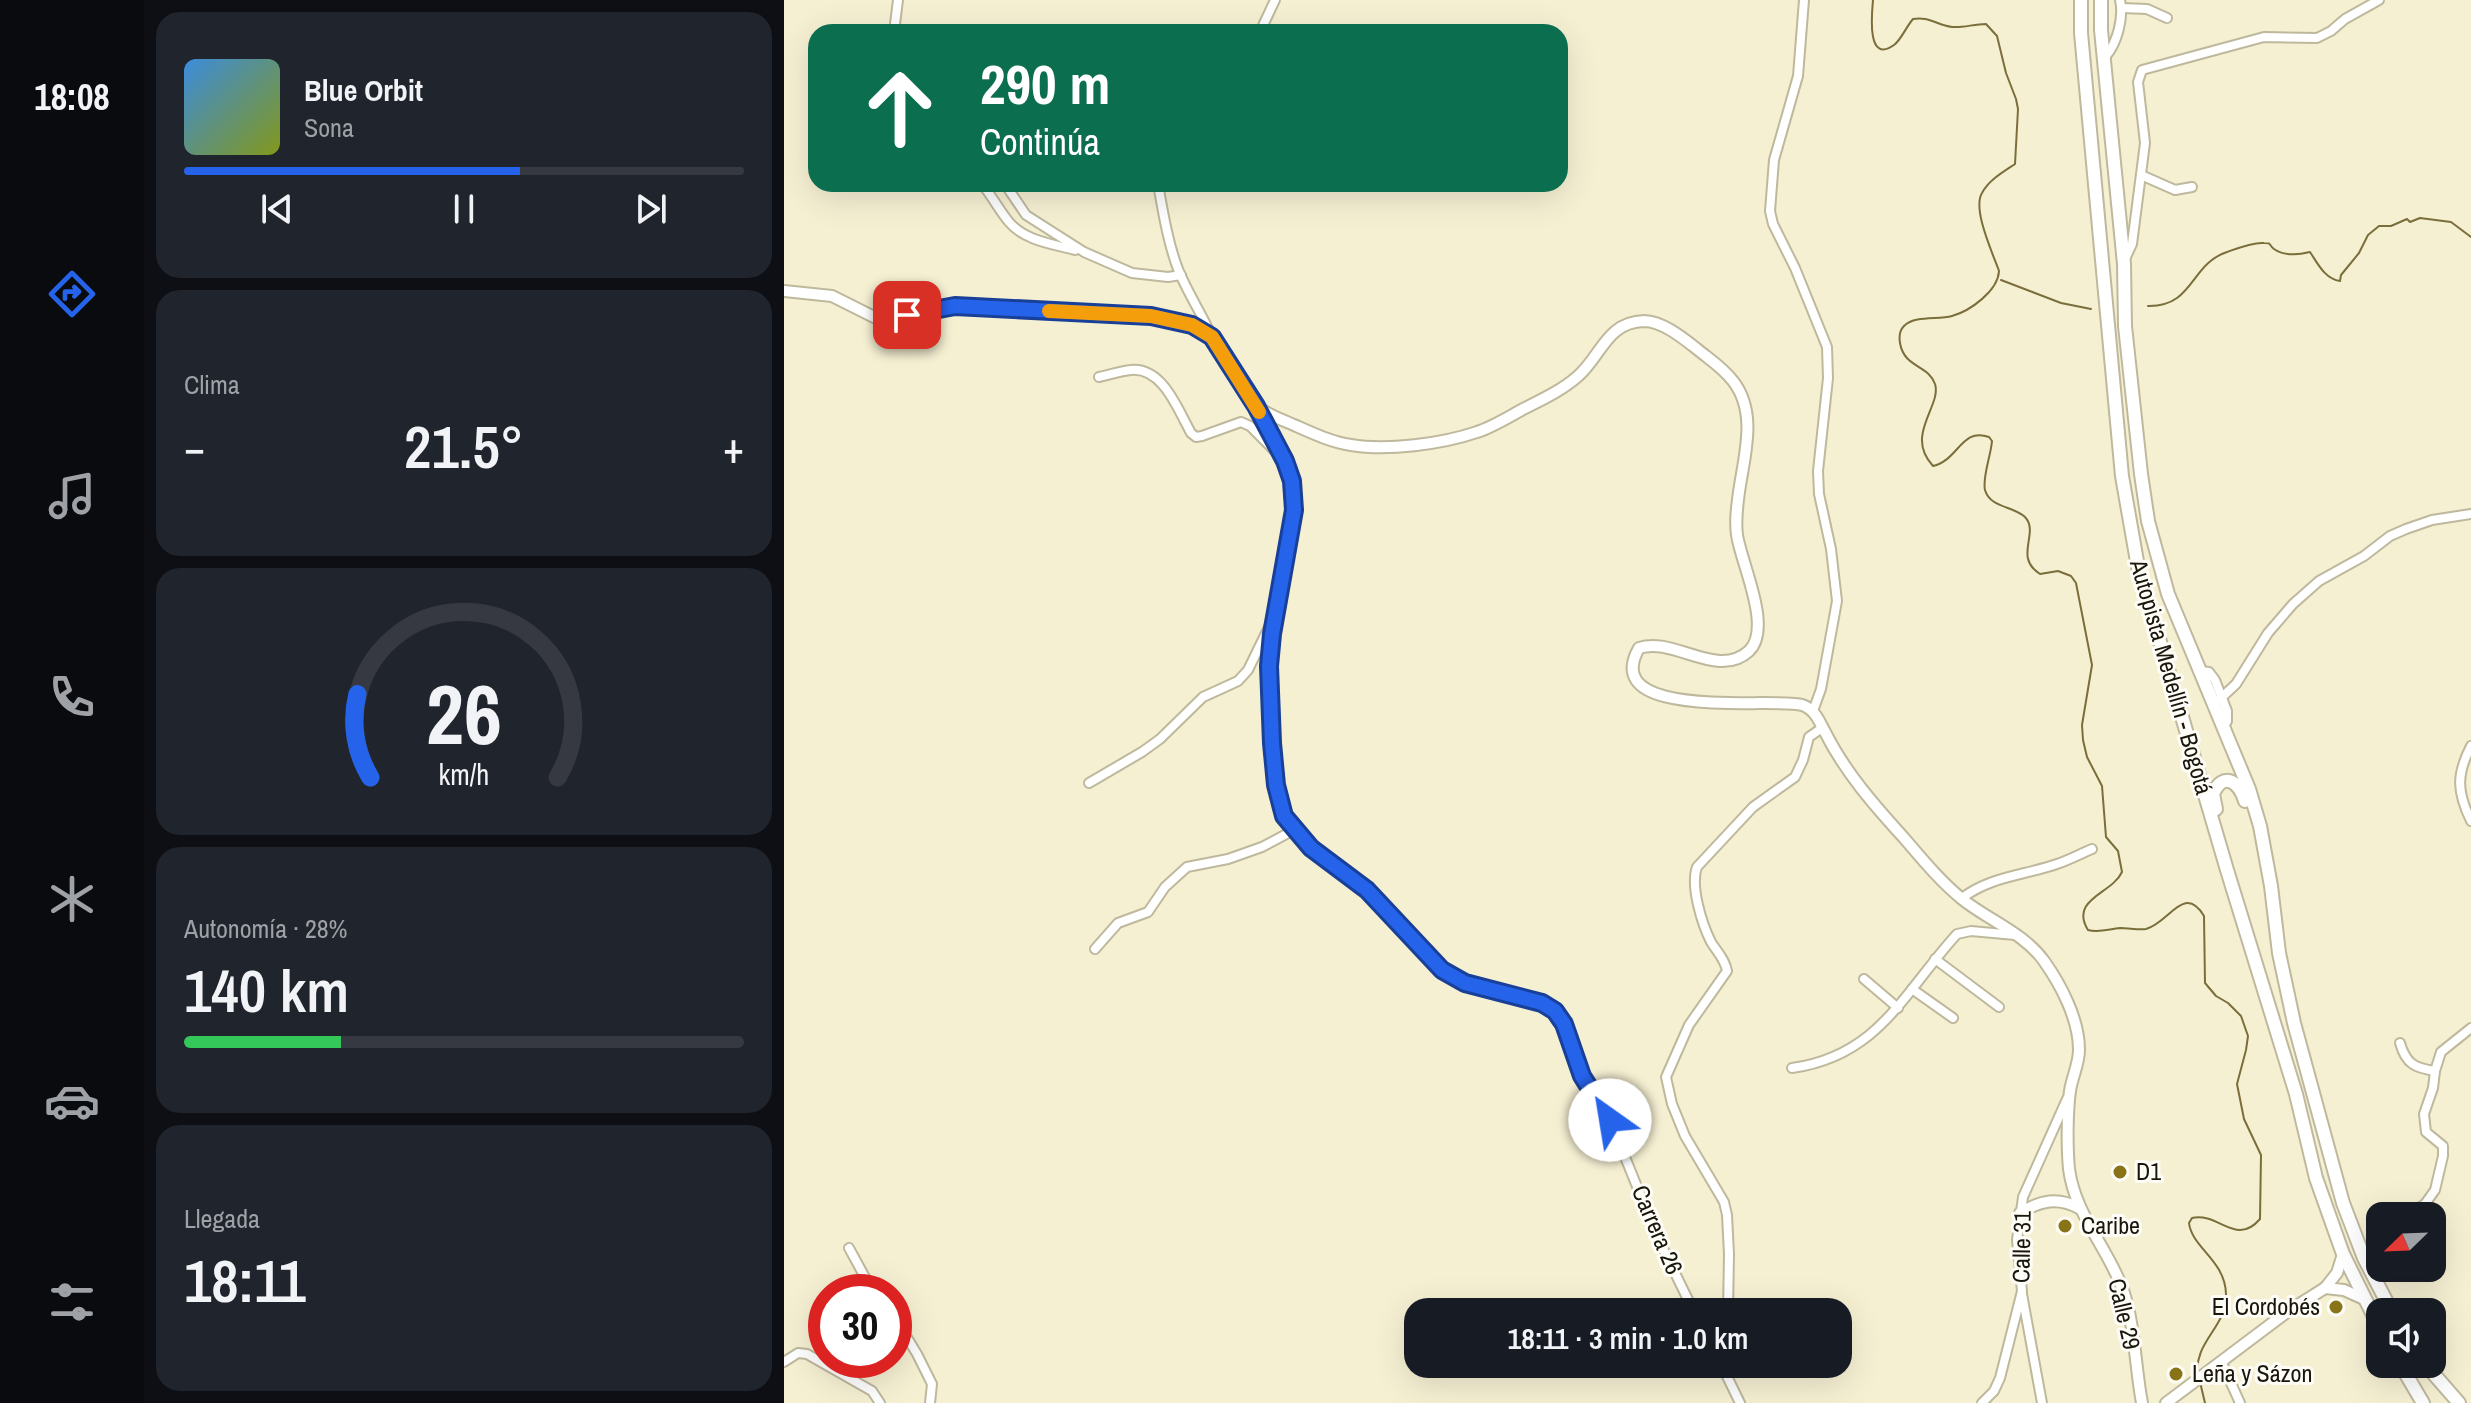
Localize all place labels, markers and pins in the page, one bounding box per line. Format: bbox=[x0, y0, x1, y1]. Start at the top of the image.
pin bbox=[873, 281, 941, 349]
place label: D1 bbox=[2136, 1155, 2161, 1187]
marker: D1 bbox=[2111, 1163, 2129, 1181]
place label: Caribe bbox=[2081, 1209, 2140, 1241]
marker: Caribe bbox=[2056, 1217, 2074, 1235]
place label: El Cordobés bbox=[2212, 1290, 2320, 1322]
marker: El Cordobés bbox=[2327, 1298, 2345, 1316]
place label: Leña y Sázon bbox=[2192, 1357, 2312, 1389]
marker: Leña y Sázon bbox=[2167, 1365, 2185, 1383]

